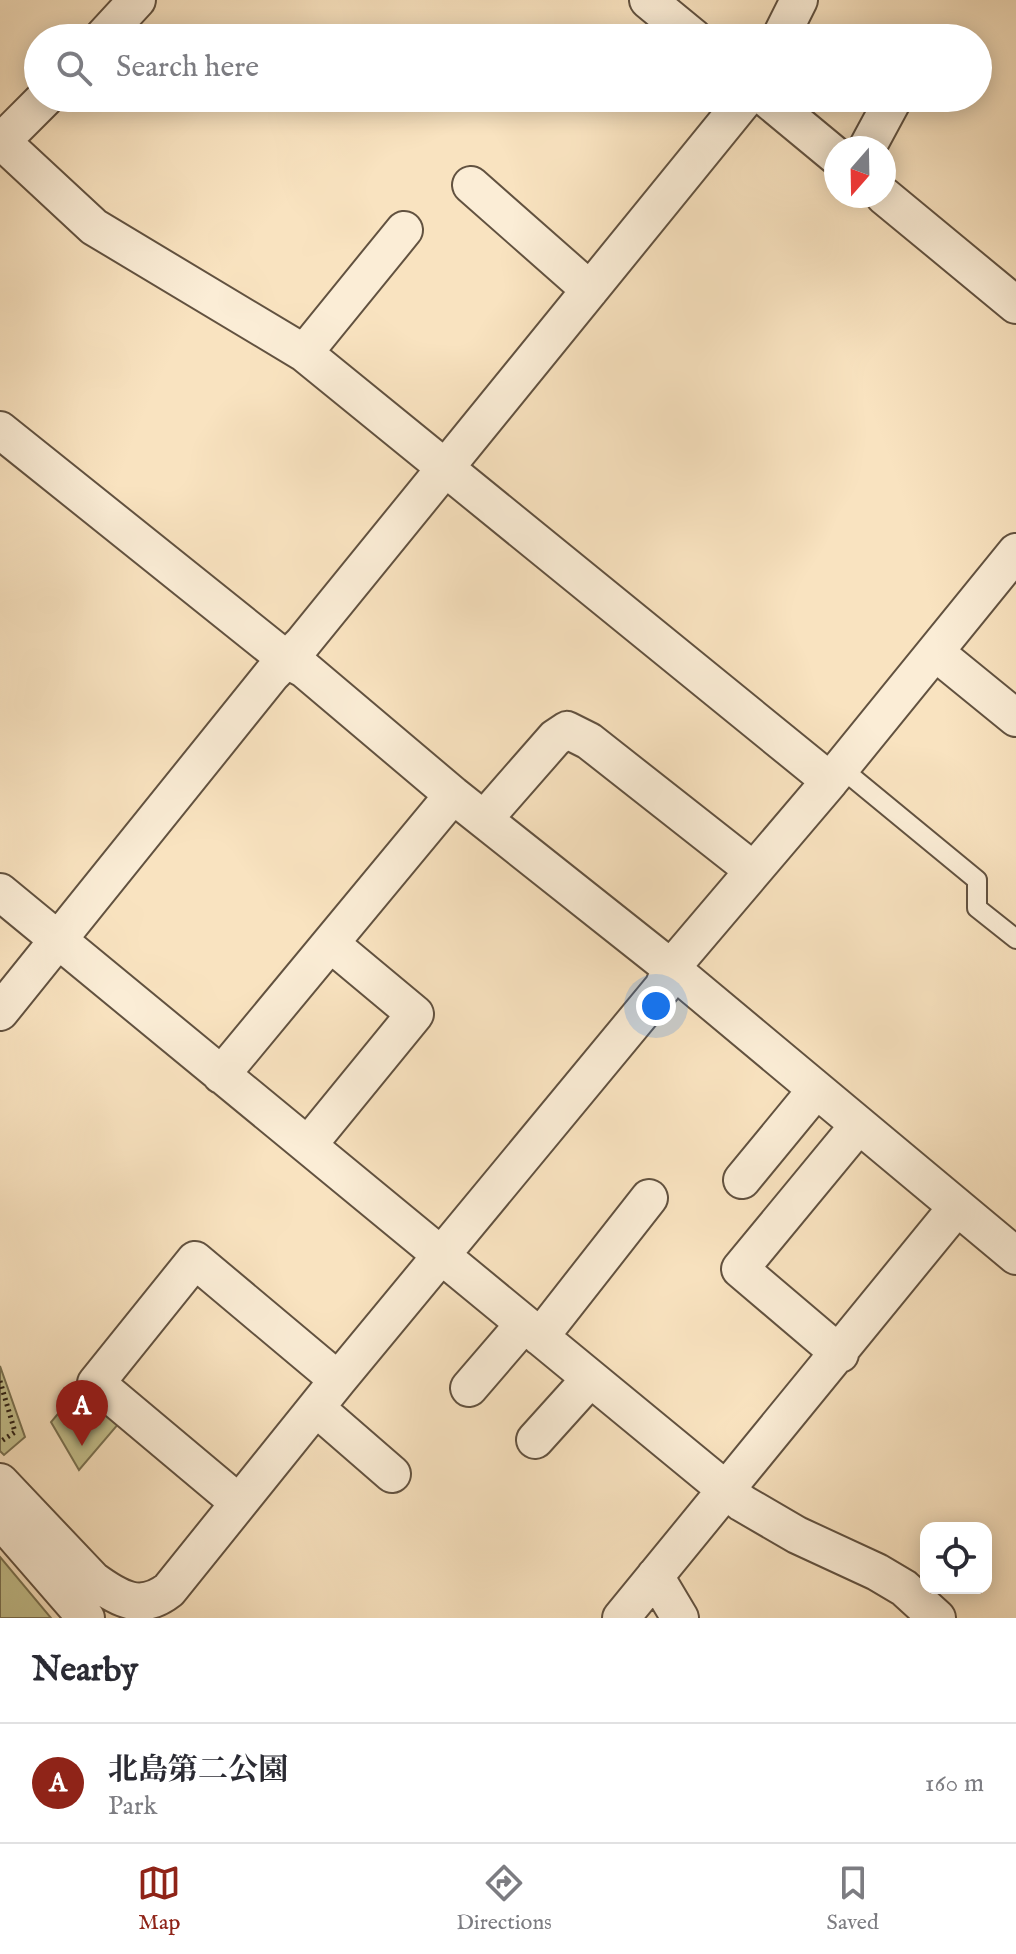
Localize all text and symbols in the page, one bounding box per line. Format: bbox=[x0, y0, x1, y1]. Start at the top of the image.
search box bbox=[24, 24, 992, 112]
icon: search bbox=[52, 46, 96, 90]
text: Search here bbox=[116, 49, 259, 87]
north arrow bbox=[824, 136, 896, 208]
your location bbox=[636, 986, 676, 1026]
pin: A bbox=[56, 1380, 108, 1446]
map controls bbox=[920, 1522, 992, 1594]
button: locate bbox=[920, 1522, 992, 1594]
text: Nearby bbox=[32, 1649, 138, 1692]
text: 北島第二公園 bbox=[108, 1752, 288, 1790]
text: A bbox=[49, 1767, 67, 1800]
text: 160 m bbox=[925, 1767, 984, 1800]
text: Park bbox=[108, 1790, 157, 1823]
tab: Map bbox=[137, 1861, 181, 1937]
tab: Directions bbox=[456, 1861, 552, 1937]
tab: Saved bbox=[827, 1861, 879, 1937]

